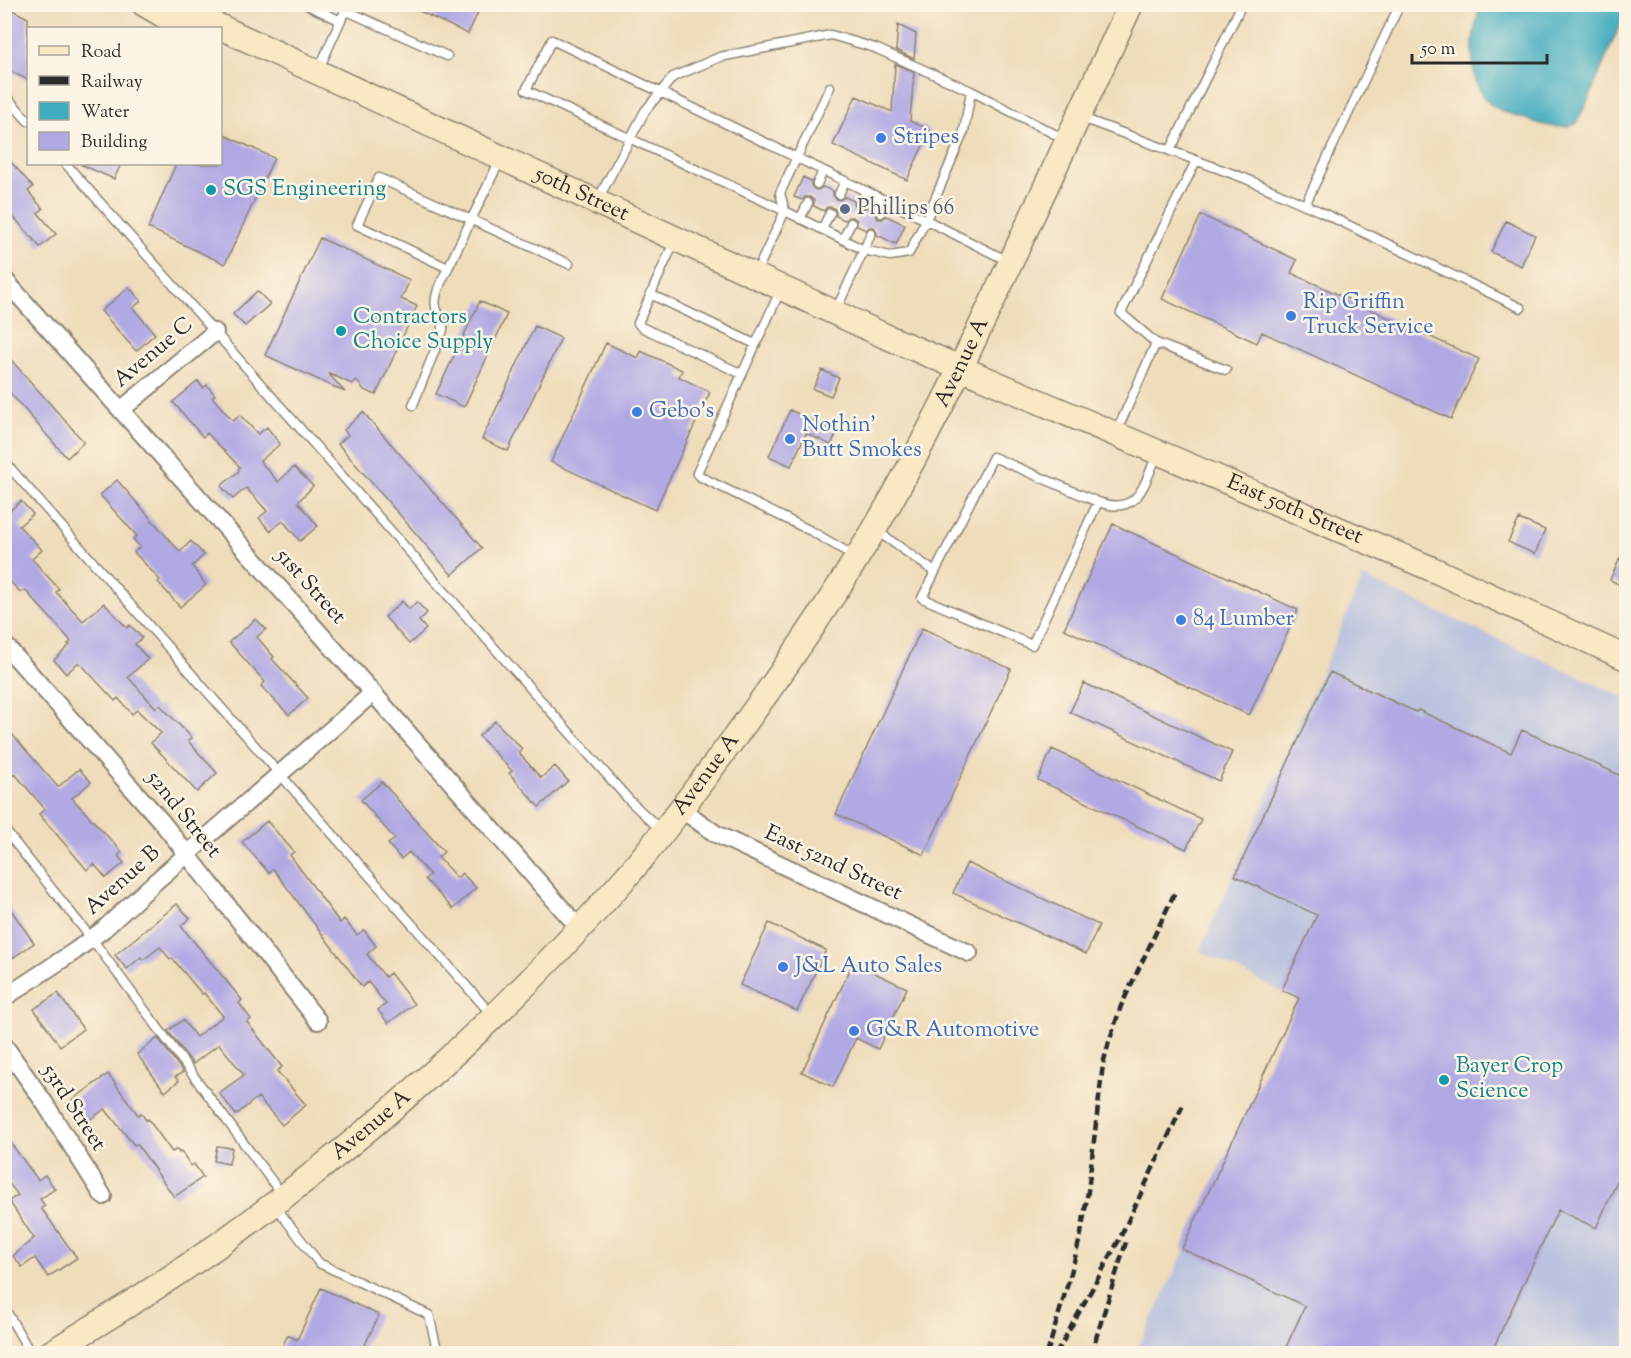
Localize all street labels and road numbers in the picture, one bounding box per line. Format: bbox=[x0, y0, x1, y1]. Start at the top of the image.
street label: 50th Street bbox=[527, 158, 634, 231]
street label: Avenue C bbox=[107, 310, 201, 396]
street label: Avenue A bbox=[927, 313, 998, 413]
street label: East 50th Street bbox=[1221, 467, 1368, 554]
street label: 51st Street bbox=[266, 540, 353, 632]
street label: Avenue A bbox=[665, 727, 748, 823]
street label: 52nd Street bbox=[136, 763, 229, 866]
street label: East 52nd Street bbox=[759, 818, 908, 910]
street label: Avenue B bbox=[78, 838, 168, 924]
street label: 53rd Street bbox=[32, 1056, 113, 1158]
street label: Avenue A bbox=[325, 1082, 419, 1169]

